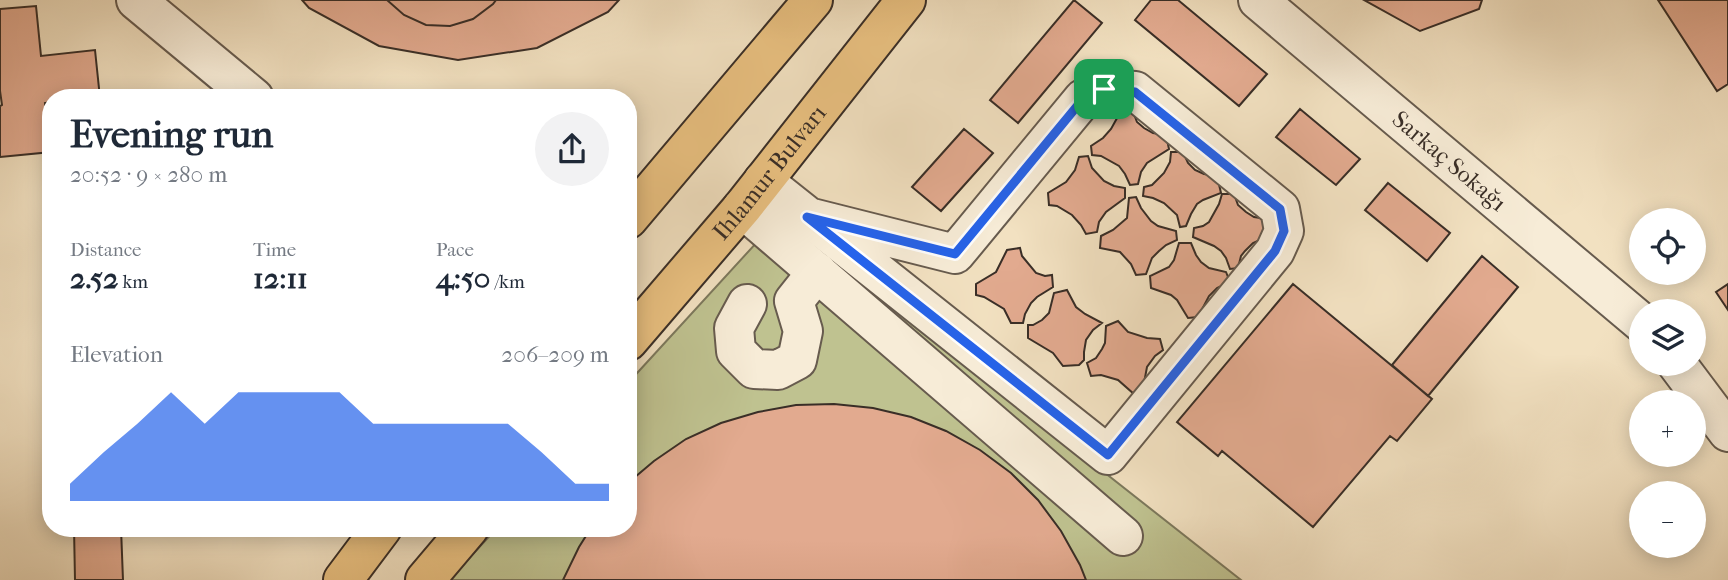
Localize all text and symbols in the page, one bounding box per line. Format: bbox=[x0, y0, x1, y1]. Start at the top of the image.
pin bbox=[1074, 59, 1134, 119]
icon: arrive bbox=[1085, 70, 1123, 108]
street label: Ihlamur Bulvarı bbox=[707, 99, 832, 246]
street label: Sarkaç Sokağı bbox=[1387, 105, 1512, 217]
text: Evening run bbox=[70, 112, 273, 157]
button: share bbox=[535, 112, 609, 186]
text: 20:52 · 9 × 280 m bbox=[70, 161, 227, 188]
map controls bbox=[1629, 208, 1706, 558]
button: locate bbox=[1629, 208, 1706, 285]
text: Distance bbox=[70, 239, 141, 261]
text: Time bbox=[253, 239, 296, 261]
text: Pace bbox=[436, 239, 474, 261]
text: 2.52 bbox=[70, 261, 118, 296]
text: 12:11 bbox=[253, 261, 308, 296]
text: 4:50 bbox=[436, 261, 490, 296]
text: km bbox=[118, 271, 148, 293]
text: /km bbox=[490, 271, 525, 293]
button: layers bbox=[1629, 299, 1706, 376]
text: Elevation bbox=[70, 341, 163, 368]
text: 206–209 m bbox=[501, 341, 609, 368]
button: + bbox=[1629, 390, 1706, 467]
button: − bbox=[1629, 481, 1706, 558]

